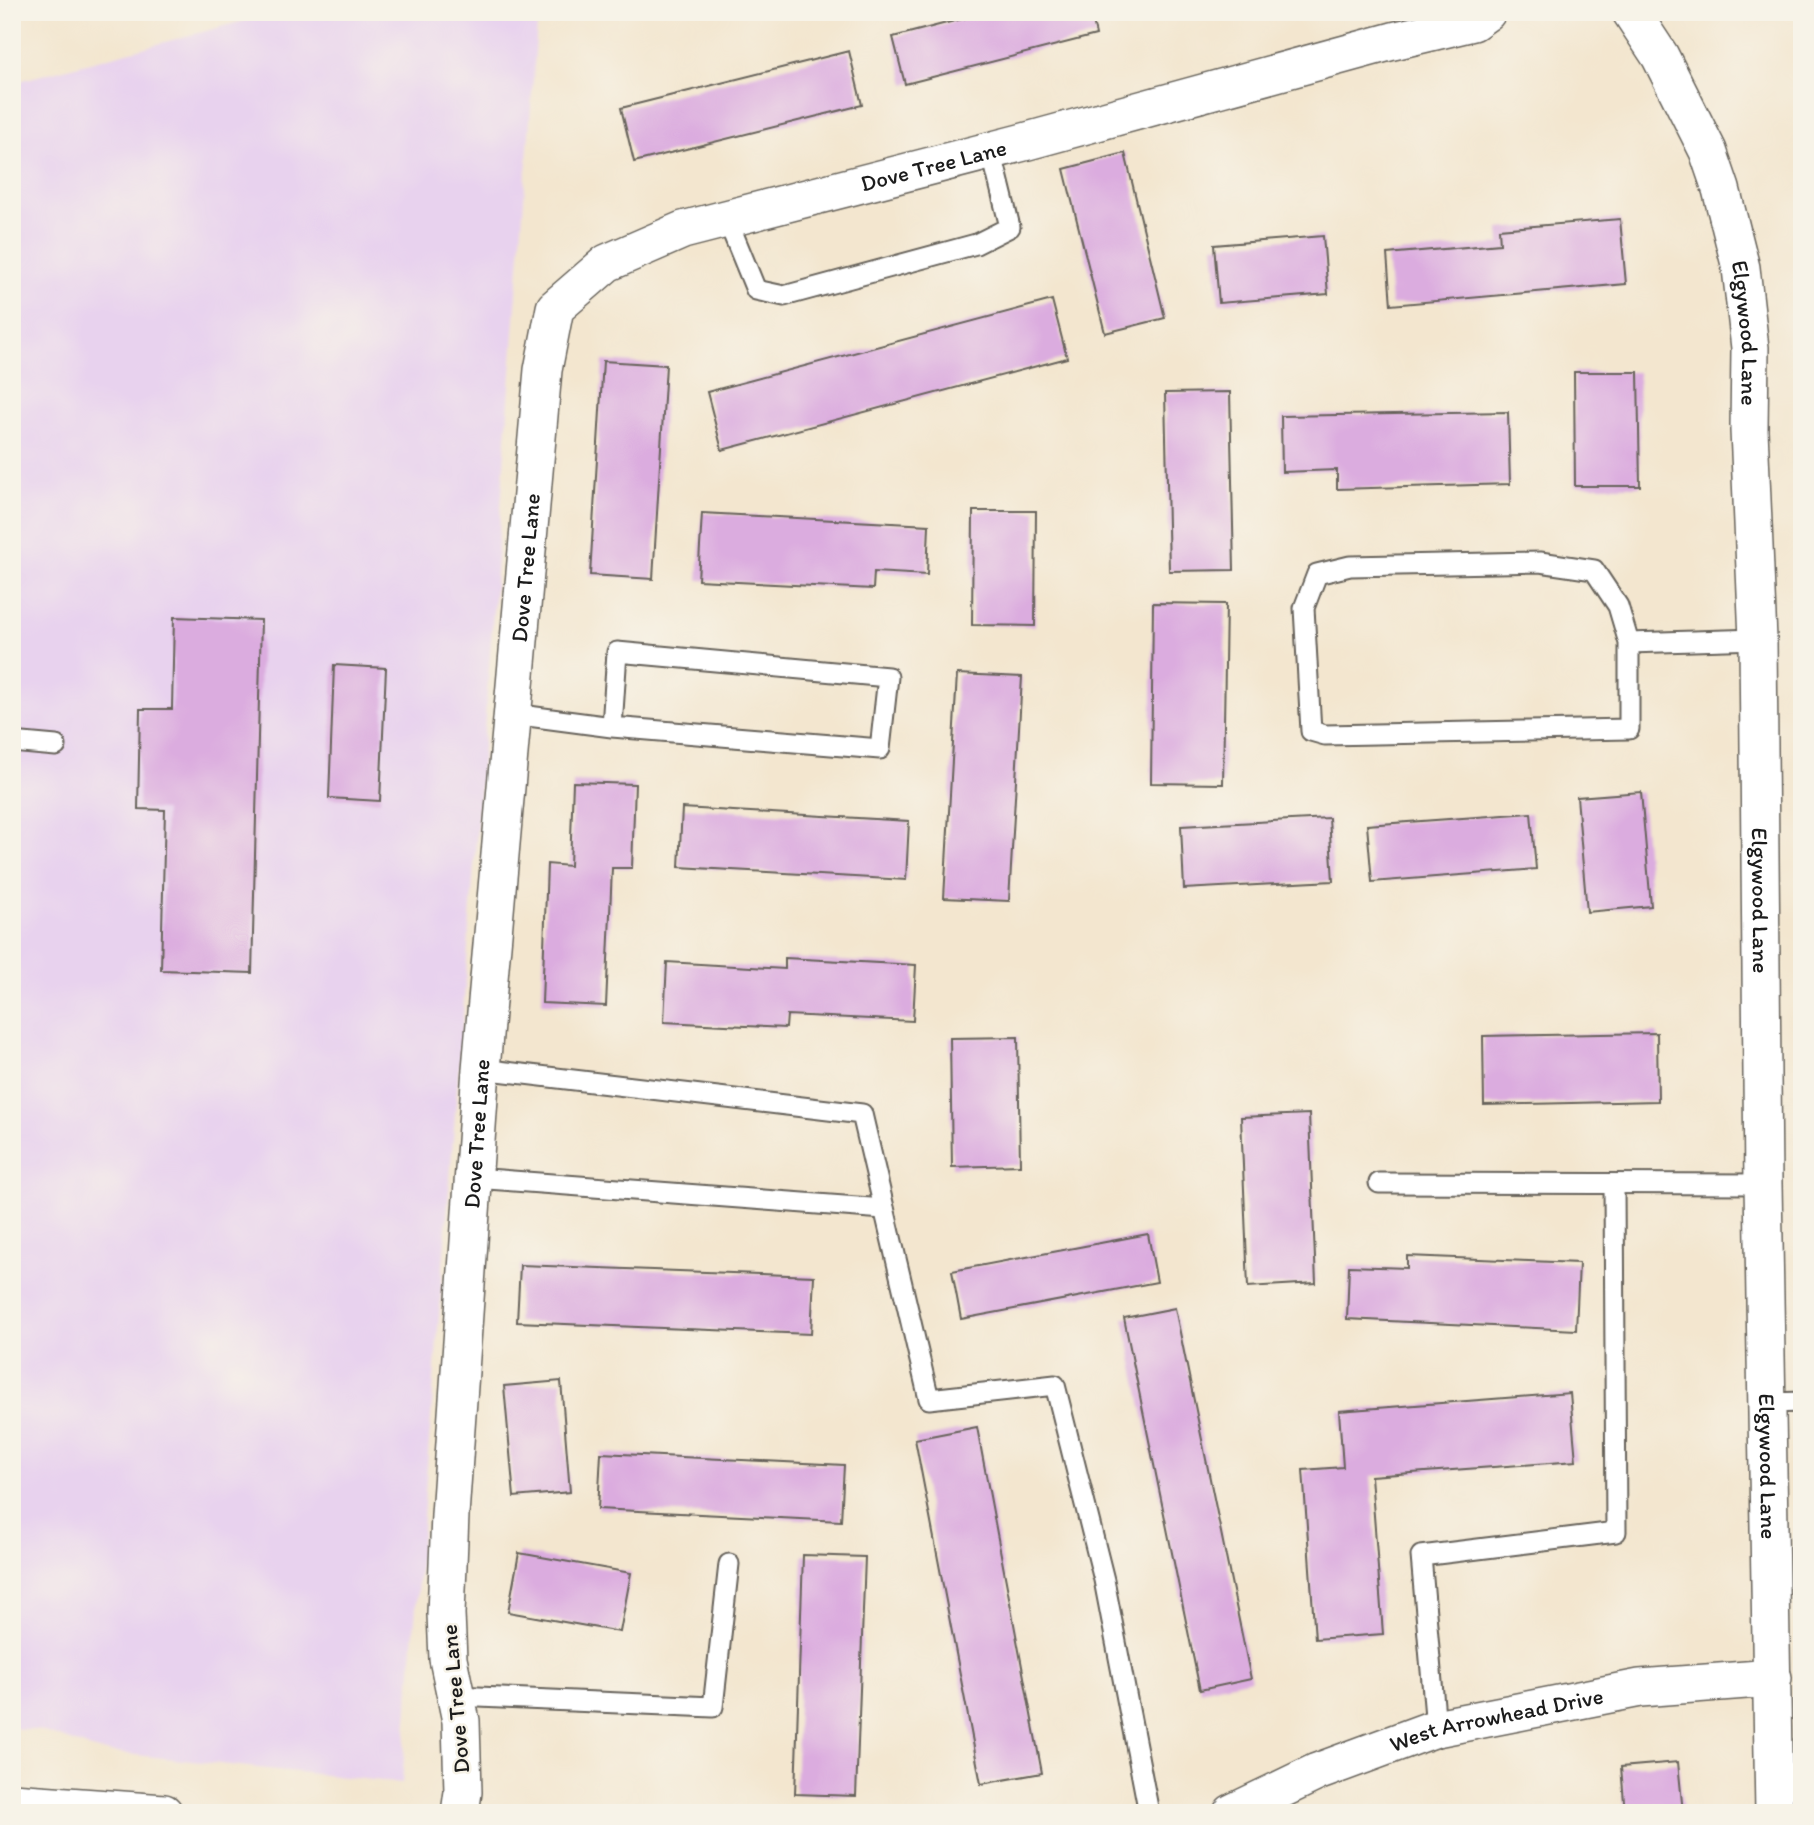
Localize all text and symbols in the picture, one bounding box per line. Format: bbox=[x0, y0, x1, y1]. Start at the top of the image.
street label: Dove Tree Lane bbox=[857, 133, 1009, 198]
street label: Elgywood Lane bbox=[1726, 257, 1764, 406]
street label: Dove Tree Lane bbox=[505, 492, 546, 644]
street label: Elgywood Lane bbox=[1746, 827, 1775, 974]
street label: Dove Tree Lane bbox=[457, 1058, 496, 1209]
street label: Elgywood Lane bbox=[1753, 1393, 1783, 1540]
street label: Dove Tree Lane bbox=[435, 1623, 475, 1775]
street label: West Arrowhead Drive bbox=[1386, 1682, 1606, 1758]

